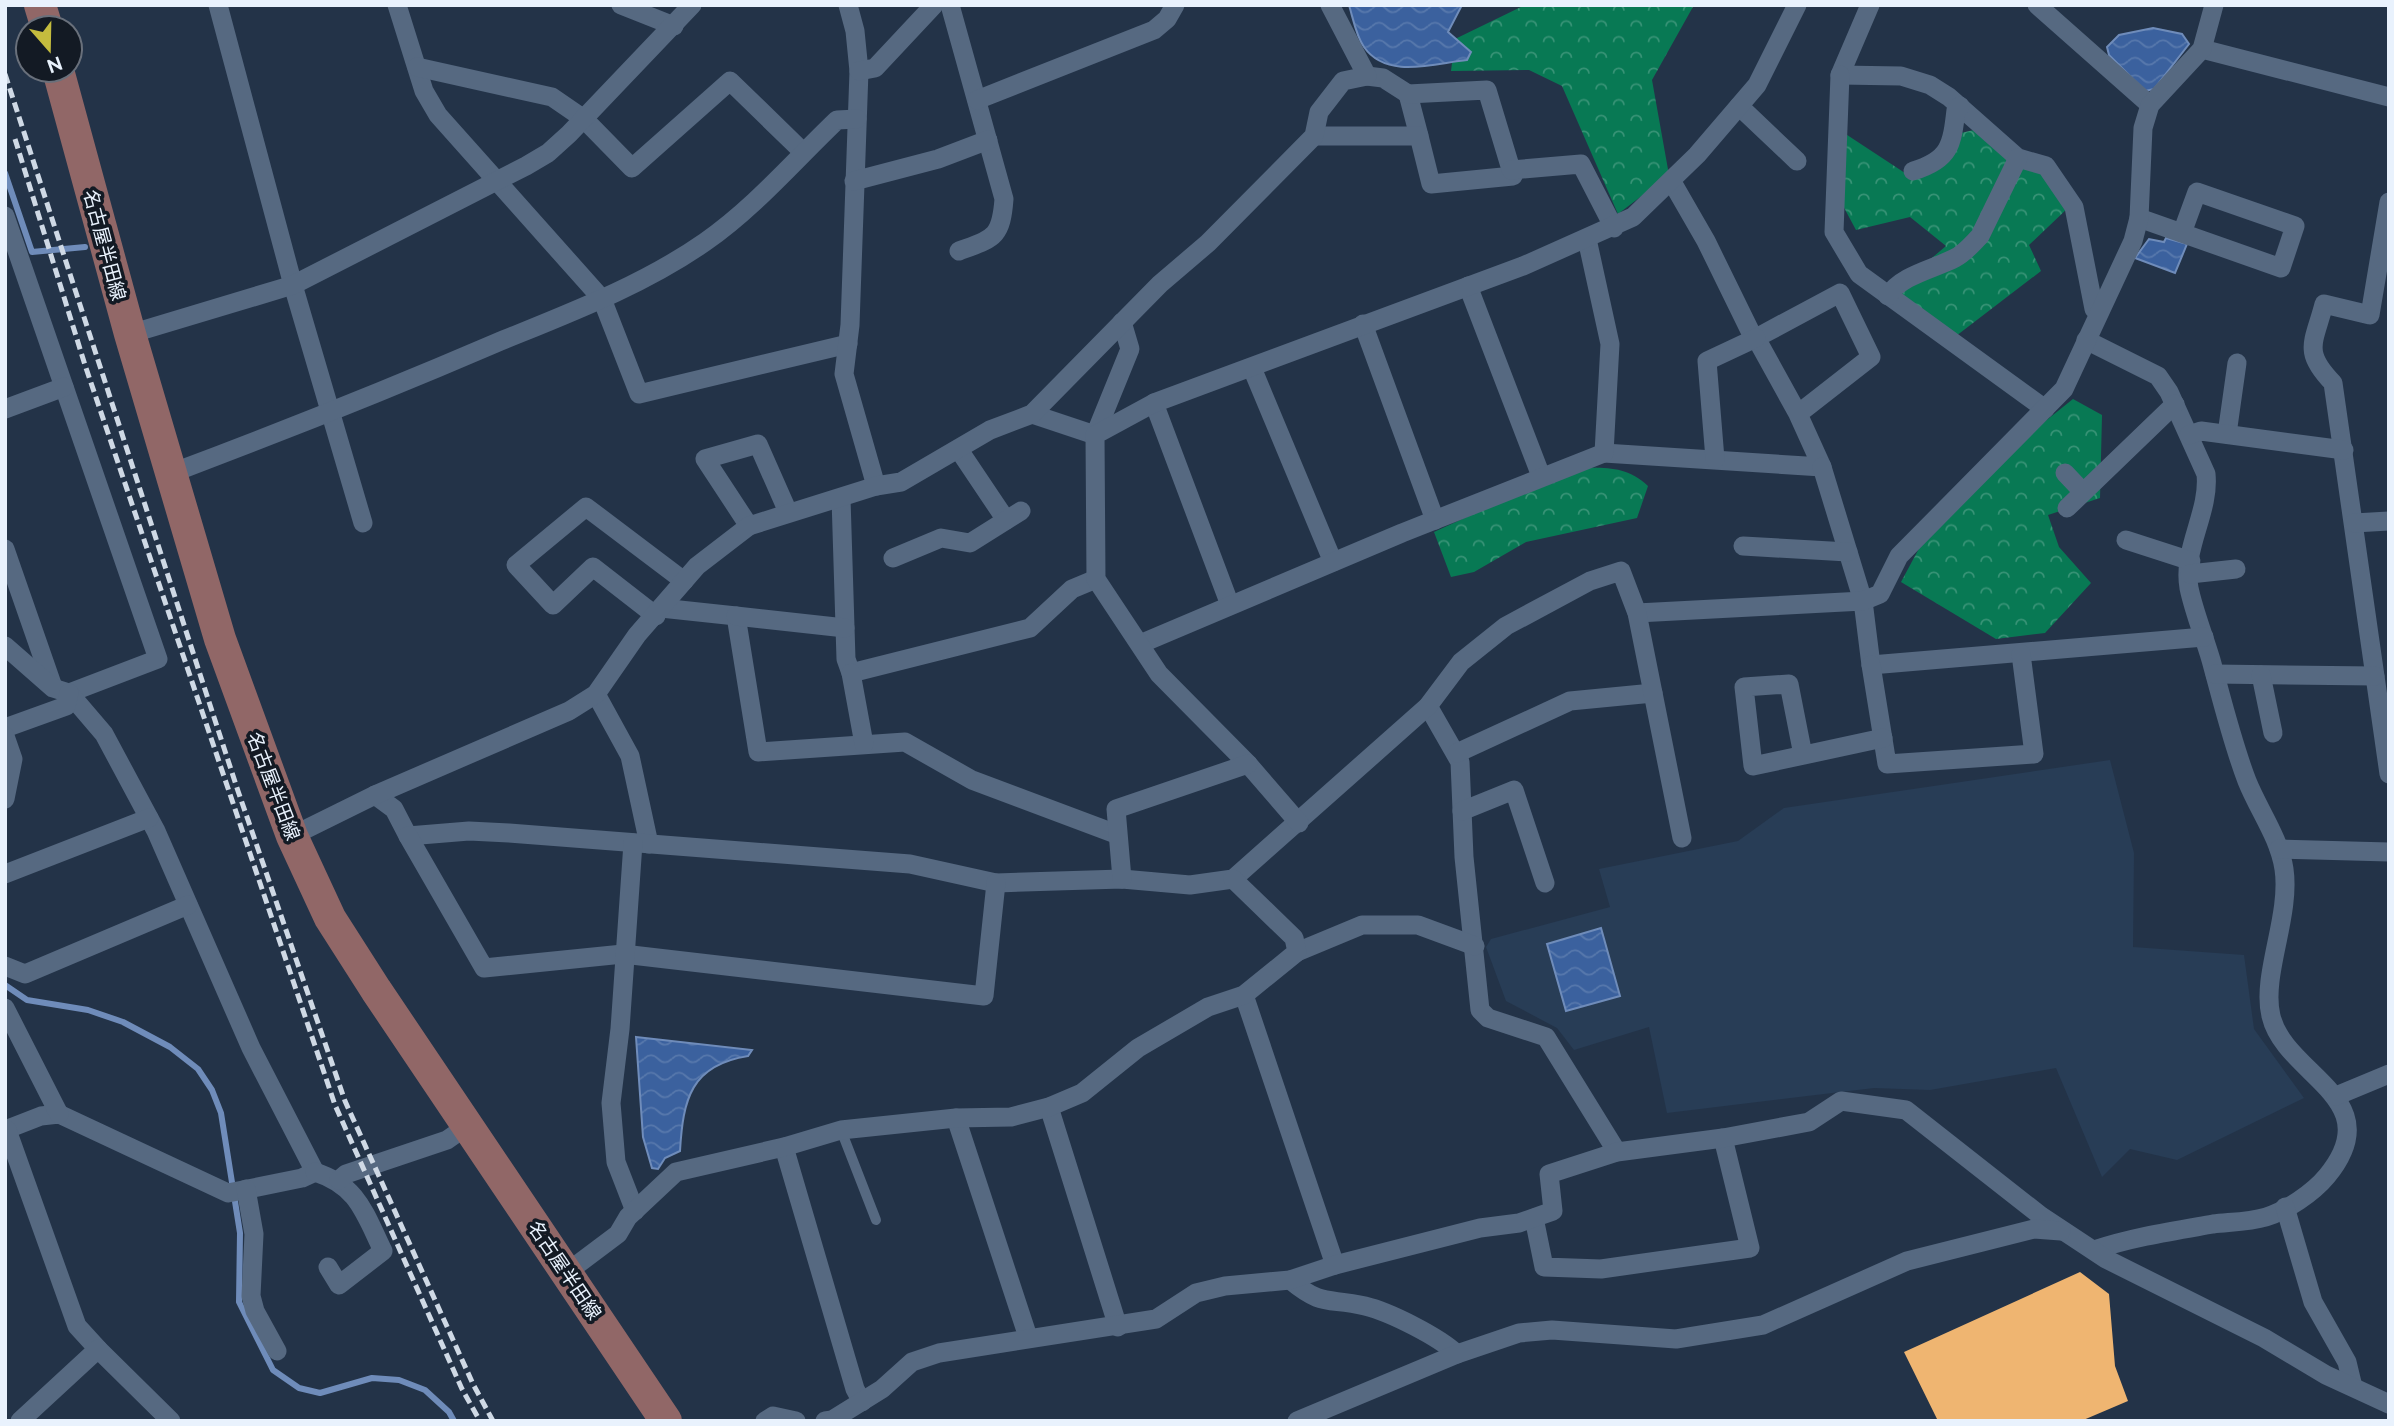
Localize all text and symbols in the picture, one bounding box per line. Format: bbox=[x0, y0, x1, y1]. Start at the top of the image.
north arrow bbox=[14, 14, 84, 84]
text: N bbox=[44, 52, 65, 78]
street label: 名古屋半田線 bbox=[80, 187, 130, 303]
street label: 名古屋半田線 bbox=[243, 729, 305, 843]
street label: 名古屋半田線 bbox=[524, 1217, 606, 1323]

